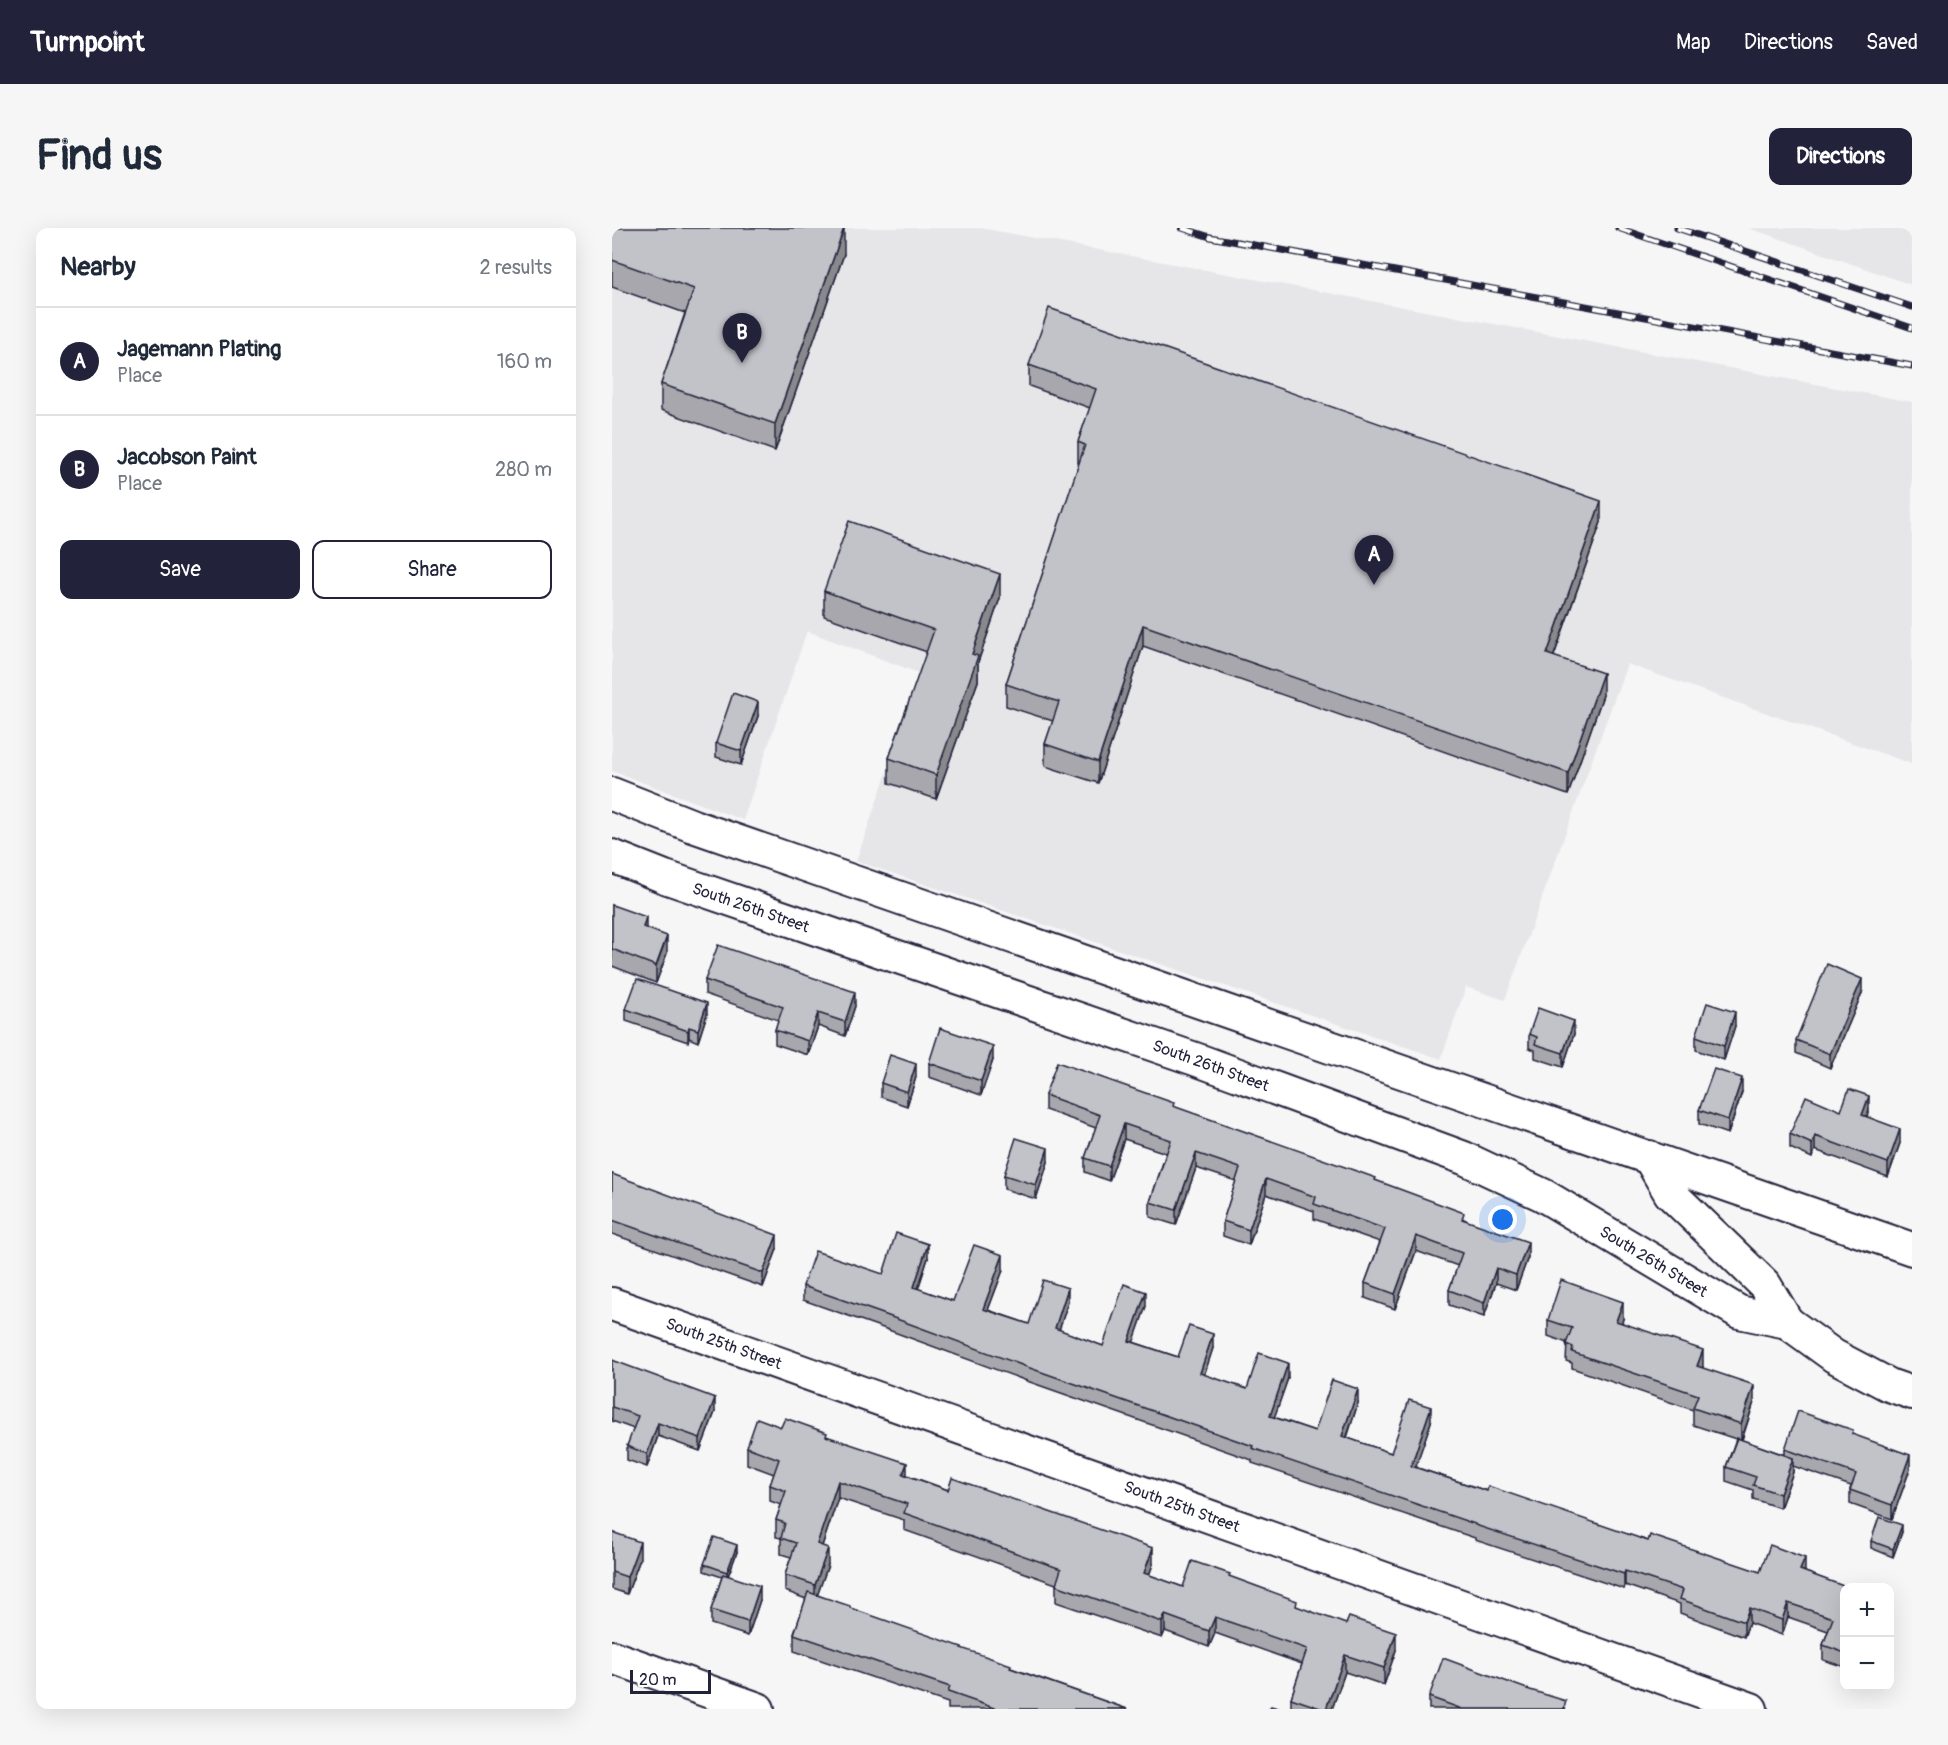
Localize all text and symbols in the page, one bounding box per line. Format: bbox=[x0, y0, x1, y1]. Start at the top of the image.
text: Turnpoint bbox=[30, 25, 144, 60]
text: Map bbox=[1676, 29, 1711, 56]
text: Directions bbox=[1744, 29, 1833, 56]
text: Saved bbox=[1866, 29, 1918, 56]
button: Directions bbox=[1769, 128, 1912, 185]
text: Find us bbox=[36, 130, 162, 182]
text: Nearby bbox=[60, 251, 136, 283]
text: 2 results bbox=[480, 255, 552, 280]
pin: B bbox=[722, 314, 762, 363]
text: Jagemann Plating bbox=[117, 335, 281, 363]
text: A bbox=[73, 349, 86, 374]
text: 160 m bbox=[497, 349, 552, 374]
text: Place bbox=[117, 363, 162, 388]
text: Jacobson Paint bbox=[117, 443, 257, 471]
text: B bbox=[74, 457, 85, 482]
text: 280 m bbox=[495, 457, 552, 482]
text: Place bbox=[117, 471, 162, 496]
pin: A bbox=[1354, 536, 1394, 585]
button: Save bbox=[60, 540, 300, 599]
button: Share bbox=[312, 540, 552, 599]
street label: South 26th Street bbox=[690, 879, 812, 938]
street label: South 26th Street bbox=[1150, 1036, 1272, 1096]
your location bbox=[1488, 1205, 1517, 1234]
street label: South 26th Street bbox=[1596, 1222, 1712, 1302]
street label: South 25th Street bbox=[663, 1314, 785, 1374]
street label: South 25th Street bbox=[1121, 1477, 1243, 1537]
map controls bbox=[1840, 1583, 1894, 1691]
button: + bbox=[1840, 1583, 1894, 1637]
button: − bbox=[1840, 1637, 1894, 1691]
scale bar bbox=[630, 1667, 711, 1694]
text: 20 m bbox=[639, 1670, 677, 1690]

